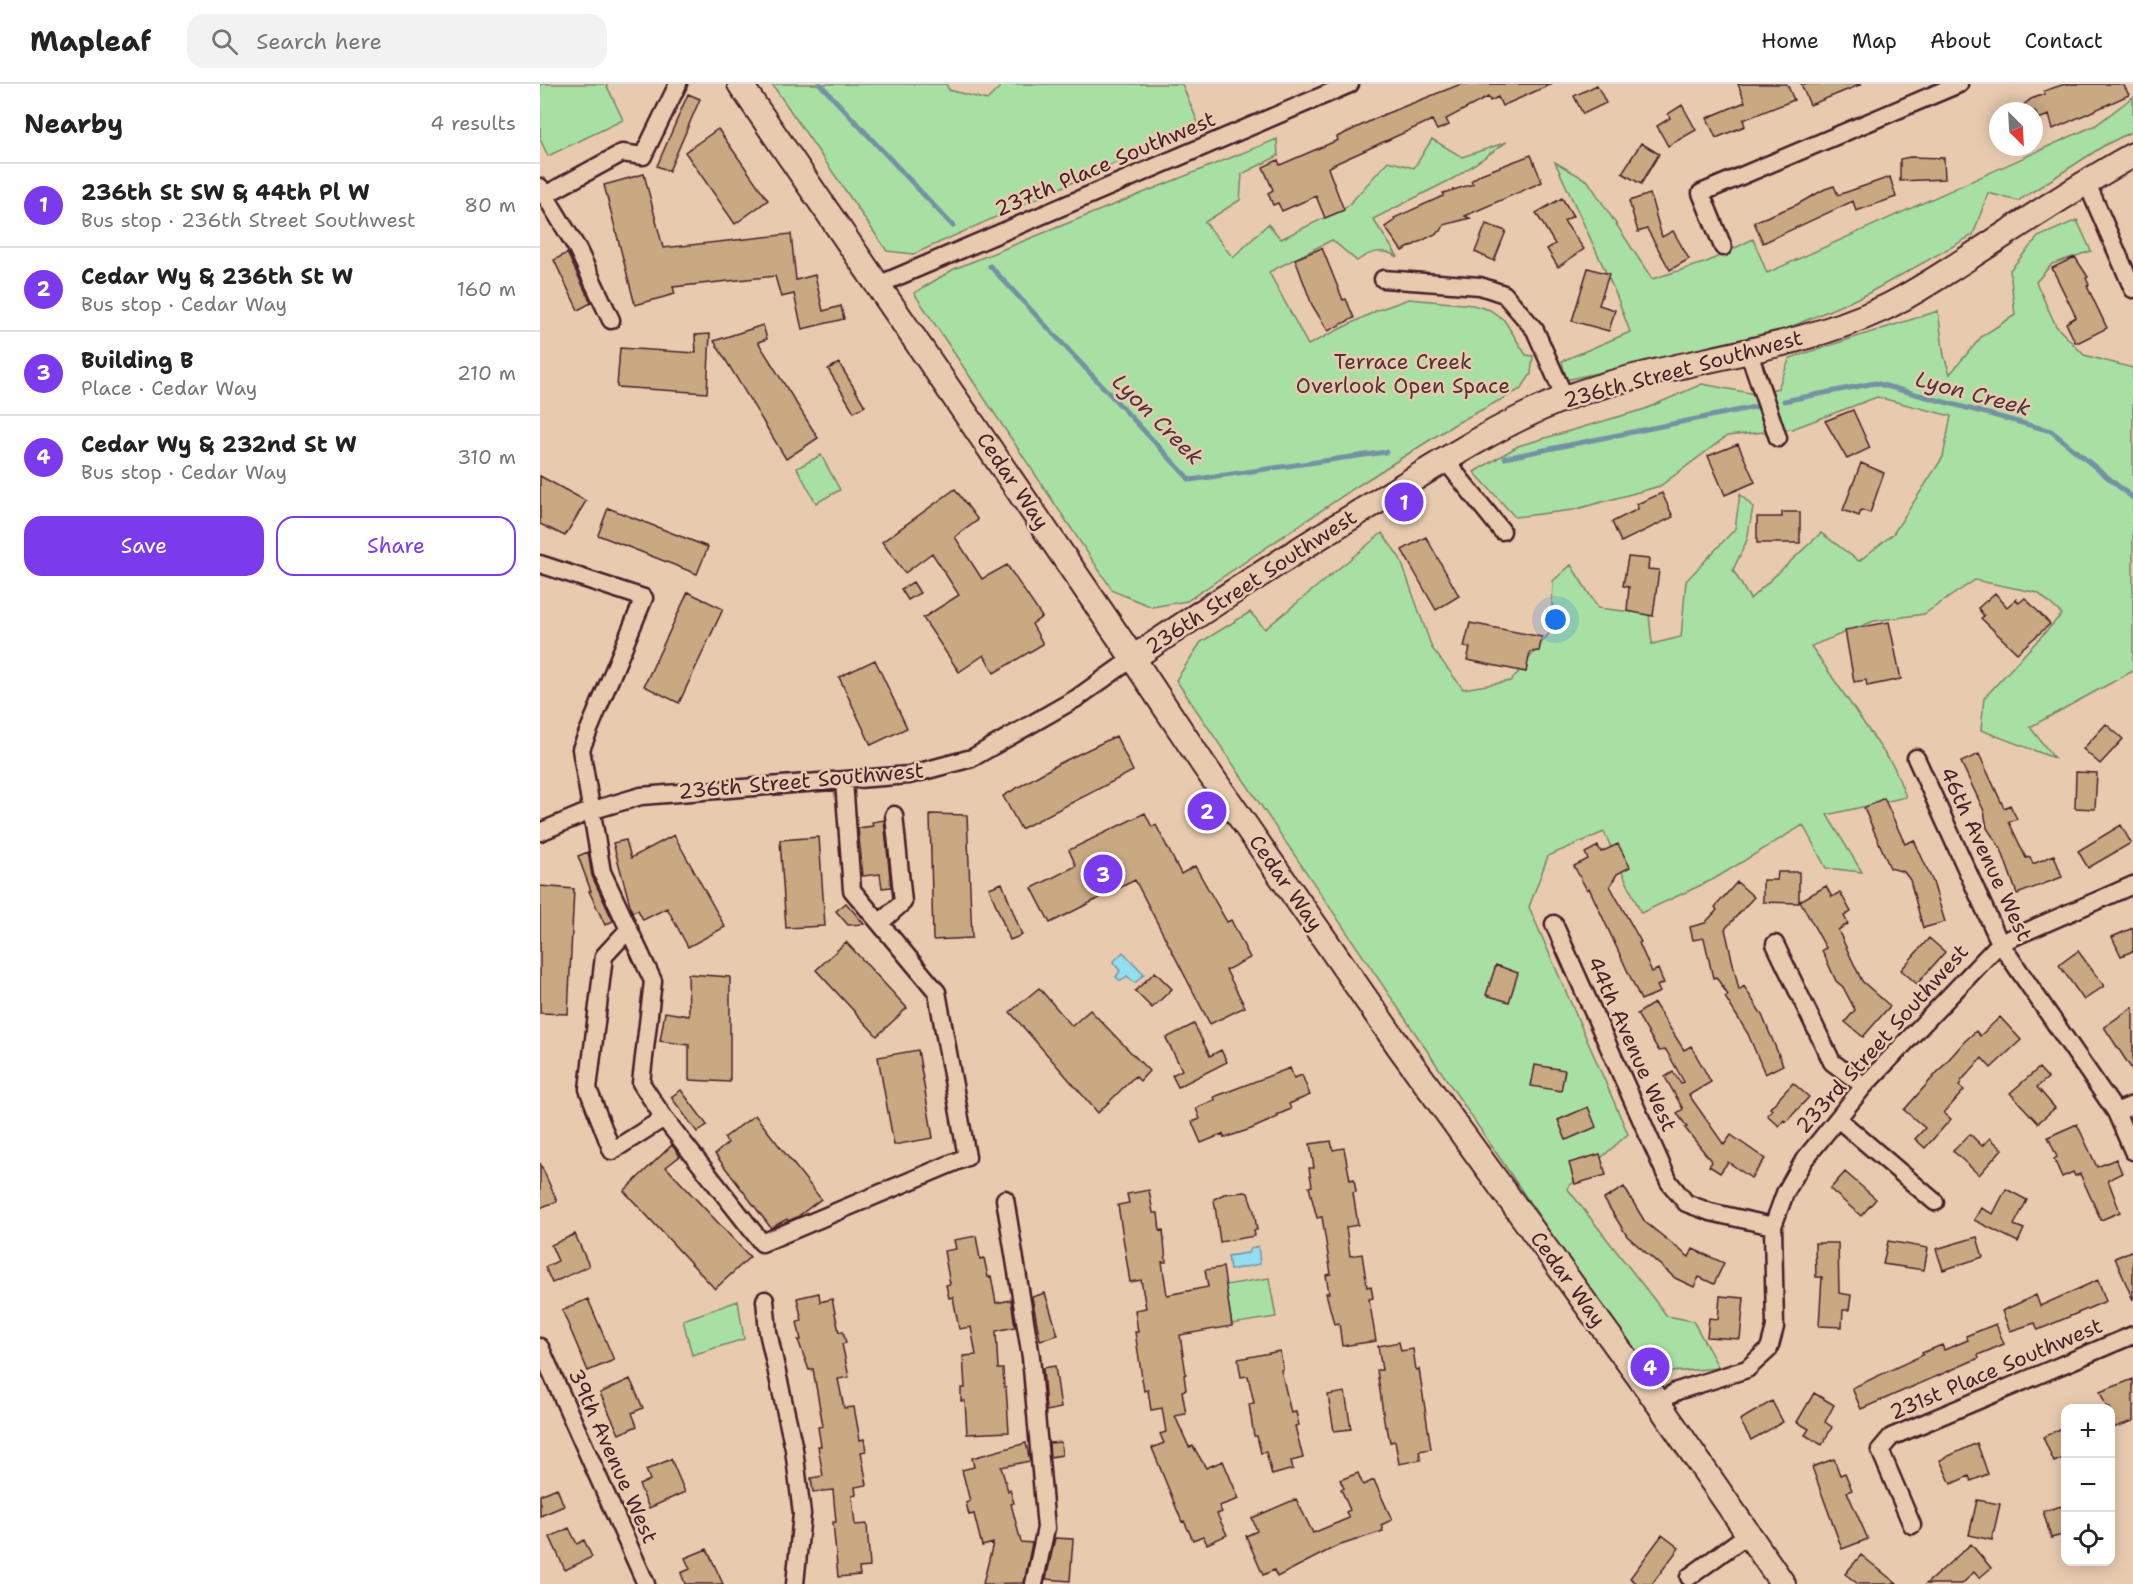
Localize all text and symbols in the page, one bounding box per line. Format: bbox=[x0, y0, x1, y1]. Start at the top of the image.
search box bbox=[187, 14, 607, 68]
text: Mapleaf bbox=[30, 22, 151, 60]
icon: search bbox=[208, 25, 241, 58]
text: Search here bbox=[256, 27, 382, 56]
text: Home bbox=[1761, 27, 1819, 55]
text: Map bbox=[1852, 27, 1897, 55]
text: About bbox=[1930, 27, 1991, 55]
text: Contact bbox=[2024, 27, 2103, 55]
north arrow bbox=[1989, 102, 2043, 156]
street label: 237th Place Southwest bbox=[990, 105, 1220, 223]
text: Nearby bbox=[24, 106, 123, 141]
text: 4 results bbox=[430, 110, 516, 136]
text: 236th St SW & 44th Pl W bbox=[81, 178, 370, 207]
text: 1 bbox=[39, 192, 48, 218]
text: 80 m bbox=[464, 192, 516, 218]
text: Bus stop · 236th Street Southwest bbox=[81, 207, 416, 233]
text: Cedar Wy & 236th St W bbox=[81, 262, 353, 291]
text: 2 bbox=[37, 276, 51, 302]
text: 160 m bbox=[457, 276, 516, 302]
text: Bus stop · Cedar Way bbox=[81, 291, 287, 317]
street label: 236th Street Southwest bbox=[1560, 324, 1806, 414]
text: Building B bbox=[81, 346, 194, 375]
park label: Terrace Creek Overlook Open Space bbox=[1296, 348, 1510, 400]
text: 3 bbox=[37, 360, 51, 386]
text: 210 m bbox=[457, 360, 516, 386]
water label: Lyon Creek bbox=[1912, 364, 2034, 423]
water label: Lyon Creek bbox=[1106, 367, 1210, 472]
text: Place · Cedar Way bbox=[81, 375, 257, 401]
street label: Cedar Way bbox=[970, 427, 1056, 535]
text: Cedar Wy & 232nd St W bbox=[81, 430, 357, 459]
text: 4 bbox=[37, 444, 51, 470]
text: 310 m bbox=[457, 444, 516, 470]
text: Bus stop · Cedar Way bbox=[81, 459, 287, 485]
pin: 1 bbox=[1384, 480, 1424, 524]
street label: 236th Street Southwest bbox=[1140, 503, 1362, 661]
button: Save bbox=[24, 516, 264, 576]
button: Share bbox=[276, 516, 516, 576]
your location bbox=[1541, 605, 1570, 634]
street label: 236th Street Southwest bbox=[677, 756, 925, 806]
street label: 46th Avenue West bbox=[1933, 762, 2039, 946]
pin: 2 bbox=[1188, 788, 1226, 834]
street label: Cedar Way bbox=[1243, 829, 1329, 937]
pin: 3 bbox=[1084, 852, 1122, 896]
street label: 233rd Street Southwest bbox=[1789, 938, 1975, 1140]
street label: 44th Avenue West bbox=[1581, 952, 1683, 1136]
street label: Cedar Way bbox=[1524, 1226, 1612, 1332]
street label: 231st Place Southwest bbox=[1885, 1311, 2107, 1427]
pin: 4 bbox=[1630, 1344, 1670, 1390]
street label: 39th Avenue West bbox=[562, 1364, 664, 1548]
map controls bbox=[2061, 1404, 2115, 1566]
button: + bbox=[2061, 1404, 2115, 1458]
button: − bbox=[2061, 1458, 2115, 1512]
button: locate bbox=[2061, 1512, 2115, 1566]

